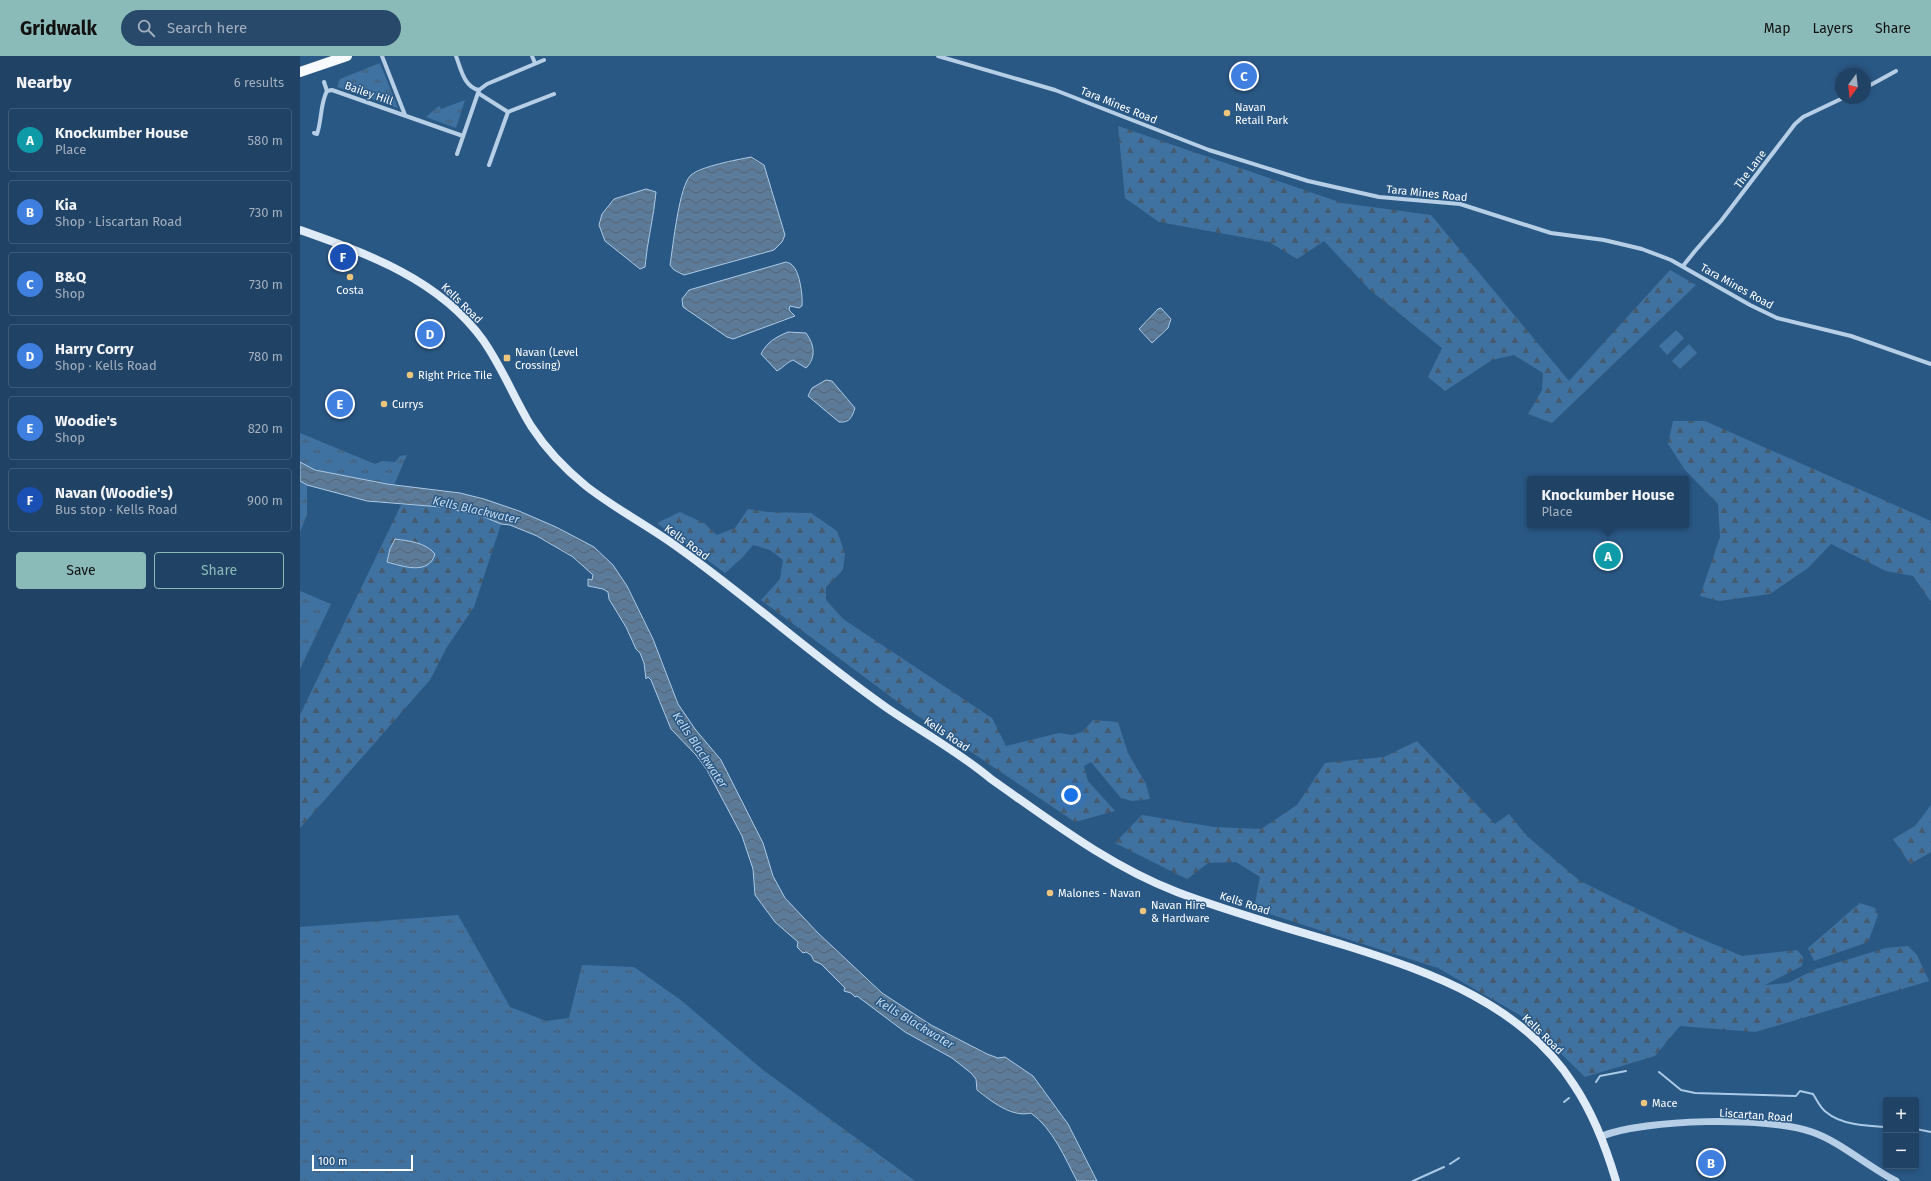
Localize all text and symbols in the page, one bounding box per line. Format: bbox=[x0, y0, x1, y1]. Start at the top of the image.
search box bbox=[121, 10, 401, 46]
text: Gridwalk bbox=[20, 17, 97, 40]
icon: search bbox=[135, 17, 157, 39]
text: Search here bbox=[167, 19, 247, 37]
text: Map bbox=[1764, 20, 1790, 37]
text: Layers bbox=[1812, 20, 1853, 37]
text: Share bbox=[1875, 20, 1911, 37]
pin: C bbox=[1231, 61, 1257, 91]
north arrow bbox=[1835, 68, 1871, 104]
text: Nearby bbox=[16, 72, 71, 93]
text: 6 results bbox=[234, 75, 284, 90]
street label: Bailey Hill bbox=[343, 79, 395, 108]
street label: Tara Mines Road bbox=[1079, 84, 1159, 127]
place label: Navan Retail Park bbox=[1235, 101, 1289, 127]
marker: Navan Retail Park bbox=[1222, 108, 1232, 118]
text: Knockumber House bbox=[55, 124, 188, 142]
text: A bbox=[26, 133, 34, 148]
text: 580 m bbox=[247, 133, 283, 148]
text: Place bbox=[55, 142, 86, 157]
street label: The Lane bbox=[1732, 147, 1769, 191]
street label: Tara Mines Road bbox=[1386, 183, 1468, 204]
text: Kia bbox=[55, 196, 77, 214]
text: B bbox=[26, 205, 34, 220]
text: 730 m bbox=[249, 205, 283, 220]
text: Shop · Liscartan Road bbox=[55, 214, 182, 229]
pin: F bbox=[330, 242, 356, 272]
street label: Tara Mines Road bbox=[1698, 261, 1776, 312]
text: B&Q bbox=[55, 268, 86, 286]
marker: Costa bbox=[345, 272, 355, 282]
text: C bbox=[26, 277, 34, 292]
text: 730 m bbox=[249, 277, 283, 292]
street label: Kells Road bbox=[438, 281, 485, 326]
place label: Costa bbox=[336, 284, 364, 297]
text: Shop bbox=[55, 286, 85, 301]
pin: D bbox=[417, 319, 443, 349]
text: Harry Corry bbox=[55, 340, 133, 358]
place label: Navan (Level Crossing) bbox=[515, 346, 578, 372]
text: D bbox=[26, 349, 34, 364]
text: 780 m bbox=[248, 349, 283, 364]
marker: Navan (Level Crossing) bbox=[502, 353, 512, 363]
text: Shop · Kells Road bbox=[55, 358, 157, 373]
place label: Right Price Tile bbox=[418, 369, 492, 382]
marker: Right Price Tile bbox=[405, 370, 415, 380]
pin: E bbox=[327, 389, 353, 419]
place label: Currys bbox=[392, 398, 423, 411]
marker: Currys bbox=[379, 399, 389, 409]
text: Woodie's bbox=[55, 412, 117, 430]
text: E bbox=[27, 421, 33, 436]
text: 820 m bbox=[248, 421, 283, 436]
text: Shop bbox=[55, 430, 85, 445]
popup bbox=[1527, 476, 1689, 528]
text: Navan (Woodie's) bbox=[55, 484, 173, 502]
text: Knockumber House bbox=[1541, 486, 1675, 504]
text: F bbox=[27, 493, 33, 508]
text: 900 m bbox=[247, 493, 283, 508]
water label: Kells Blackwater bbox=[431, 493, 521, 527]
text: Bus stop · Kells Road bbox=[55, 502, 178, 517]
text: Place bbox=[1541, 504, 1573, 519]
street label: Kells Road bbox=[662, 522, 712, 563]
pin: A bbox=[1595, 541, 1621, 571]
button: Save bbox=[16, 552, 146, 589]
button: Share bbox=[154, 552, 284, 589]
water label: Kells Blackwater bbox=[669, 709, 731, 791]
street label: Kells Road bbox=[921, 714, 972, 754]
your location bbox=[1061, 785, 1081, 805]
place label: Malones - Navan bbox=[1058, 887, 1141, 900]
marker: Malones - Navan bbox=[1045, 888, 1055, 898]
street label: Kells Road bbox=[1218, 889, 1272, 918]
place label: Navan Hire & Hardware bbox=[1151, 899, 1210, 925]
marker: Navan Hire & Hardware bbox=[1138, 906, 1148, 916]
water label: Kells Blackwater bbox=[874, 994, 957, 1052]
street label: Kells Road bbox=[1519, 1012, 1566, 1057]
place label: Mace bbox=[1652, 1097, 1678, 1110]
map controls bbox=[1883, 1097, 1919, 1169]
button: + bbox=[1883, 1097, 1919, 1133]
marker: Mace bbox=[1639, 1098, 1649, 1108]
street label: Liscartan Road bbox=[1719, 1106, 1793, 1125]
button: − bbox=[1883, 1133, 1919, 1169]
pin: B bbox=[1698, 1148, 1724, 1178]
scale bar bbox=[312, 1153, 413, 1172]
text: 100 m bbox=[318, 1155, 347, 1168]

